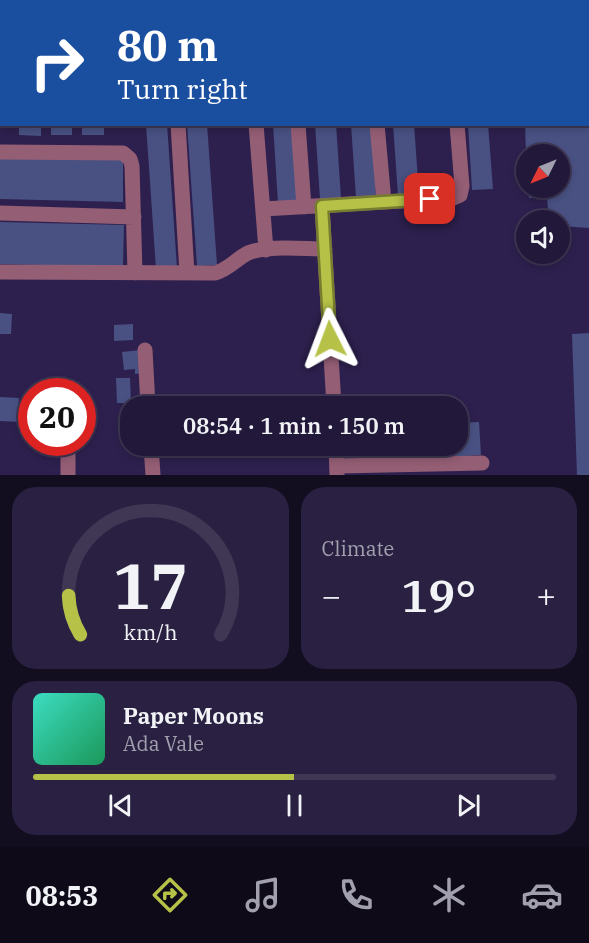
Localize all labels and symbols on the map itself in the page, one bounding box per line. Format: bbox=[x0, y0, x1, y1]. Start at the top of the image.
north arrow bbox=[516, 144, 570, 198]
pin bbox=[404, 173, 455, 224]
position arrow bbox=[298, 307, 362, 371]
speed limit sign: 20 bbox=[18, 378, 96, 456]

